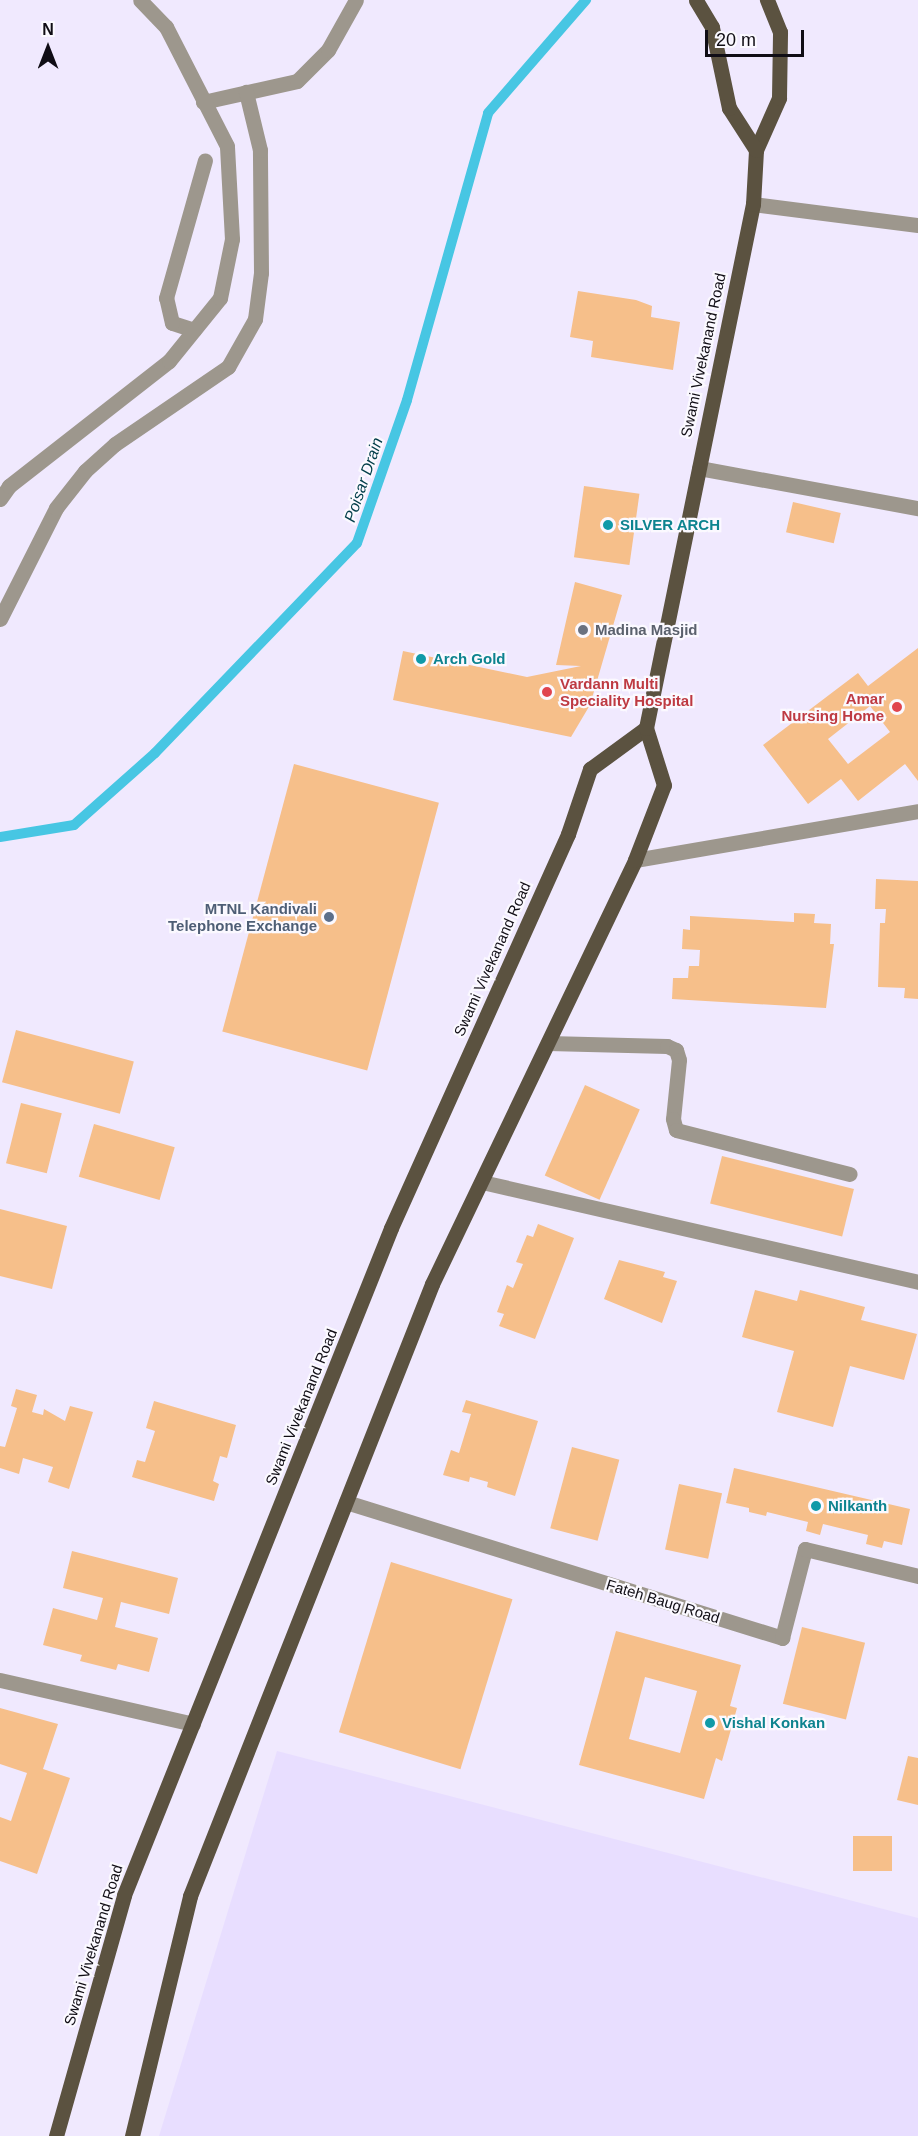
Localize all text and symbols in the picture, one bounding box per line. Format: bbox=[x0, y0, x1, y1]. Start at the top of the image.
north arrow bbox=[18, 18, 78, 78]
scale bar bbox=[708, 18, 807, 56]
text: N bbox=[42, 21, 54, 38]
text: 20 m bbox=[716, 30, 756, 50]
street label: Swami Vivekanand Road bbox=[677, 271, 729, 439]
water label: Poisar Drain bbox=[341, 435, 387, 525]
place label: SILVER ARCH bbox=[620, 516, 721, 534]
marker: SILVER ARCH bbox=[601, 518, 615, 532]
place label: Madina Masjid bbox=[595, 621, 698, 639]
marker: Madina Masjid bbox=[576, 623, 590, 637]
place label: Arch Gold bbox=[433, 650, 506, 668]
marker: Arch Gold bbox=[414, 652, 428, 666]
place label: Vardann Multi Speciality Hospital bbox=[560, 674, 693, 709]
marker: Vardann Multi Speciality Hospital bbox=[538, 683, 556, 701]
place label: Amar Nursing Home bbox=[781, 689, 884, 724]
marker: Amar Nursing Home bbox=[888, 698, 906, 716]
street label: Swami Vivekanand Road bbox=[450, 879, 534, 1039]
place label: MTNL Kandivali Telephone Exchange bbox=[168, 899, 317, 934]
marker: MTNL Kandivali Telephone Exchange bbox=[322, 910, 336, 924]
street label: Swami Vivekanand Road bbox=[261, 1326, 341, 1488]
place label: Nilkanth bbox=[828, 1497, 887, 1515]
marker: Nilkanth bbox=[809, 1499, 823, 1513]
street label: Fateh Baug Road bbox=[604, 1575, 722, 1627]
place label: Vishal Konkan bbox=[722, 1714, 825, 1732]
marker: Vishal Konkan bbox=[703, 1716, 717, 1730]
street label: Swami Vivekanand Road bbox=[60, 1862, 126, 2028]

